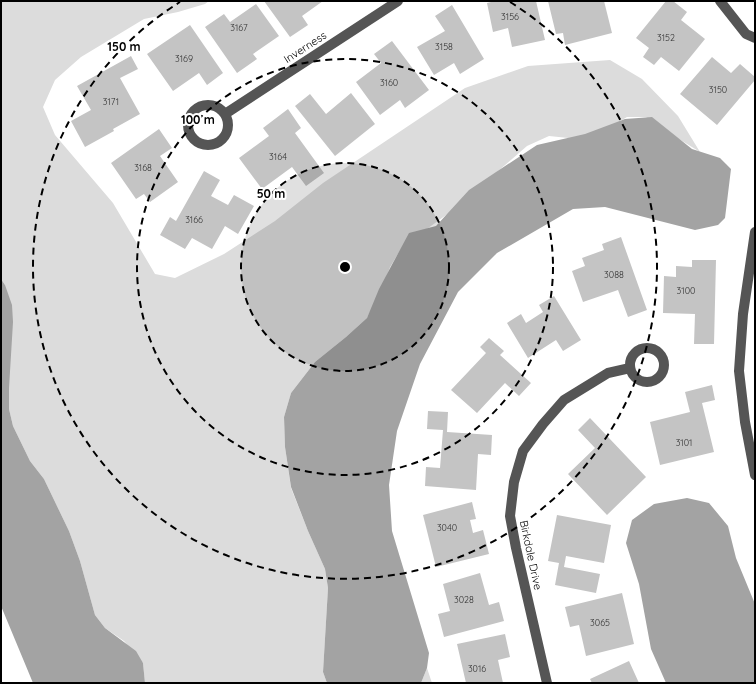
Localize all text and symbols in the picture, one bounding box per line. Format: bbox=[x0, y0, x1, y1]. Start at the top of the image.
house number: 3156 bbox=[501, 11, 519, 22]
house number: 3167 bbox=[230, 22, 248, 33]
street label: Inverness bbox=[281, 28, 329, 66]
house number: 3152 bbox=[657, 32, 675, 43]
text: 150 m bbox=[107, 39, 141, 54]
house number: 3158 bbox=[435, 41, 453, 52]
house number: 3169 bbox=[175, 53, 193, 64]
house number: 3160 bbox=[380, 77, 398, 88]
house number: 3150 bbox=[709, 84, 727, 95]
house number: 3171 bbox=[103, 96, 119, 107]
text: 100 m bbox=[181, 112, 215, 127]
house number: 3164 bbox=[269, 151, 287, 162]
house number: 3168 bbox=[134, 162, 152, 173]
text: 50 m bbox=[257, 186, 285, 201]
house number: 3166 bbox=[185, 214, 203, 225]
centre of rings bbox=[338, 260, 352, 274]
house number: 3088 bbox=[604, 269, 624, 280]
house number: 3100 bbox=[677, 285, 695, 296]
house number: 3101 bbox=[676, 437, 692, 448]
street label: Birkdale Drive bbox=[517, 519, 545, 591]
house number: 3040 bbox=[437, 522, 457, 533]
house number: 3028 bbox=[454, 594, 474, 605]
house number: 3065 bbox=[590, 617, 610, 628]
house number: 3016 bbox=[468, 663, 486, 674]

